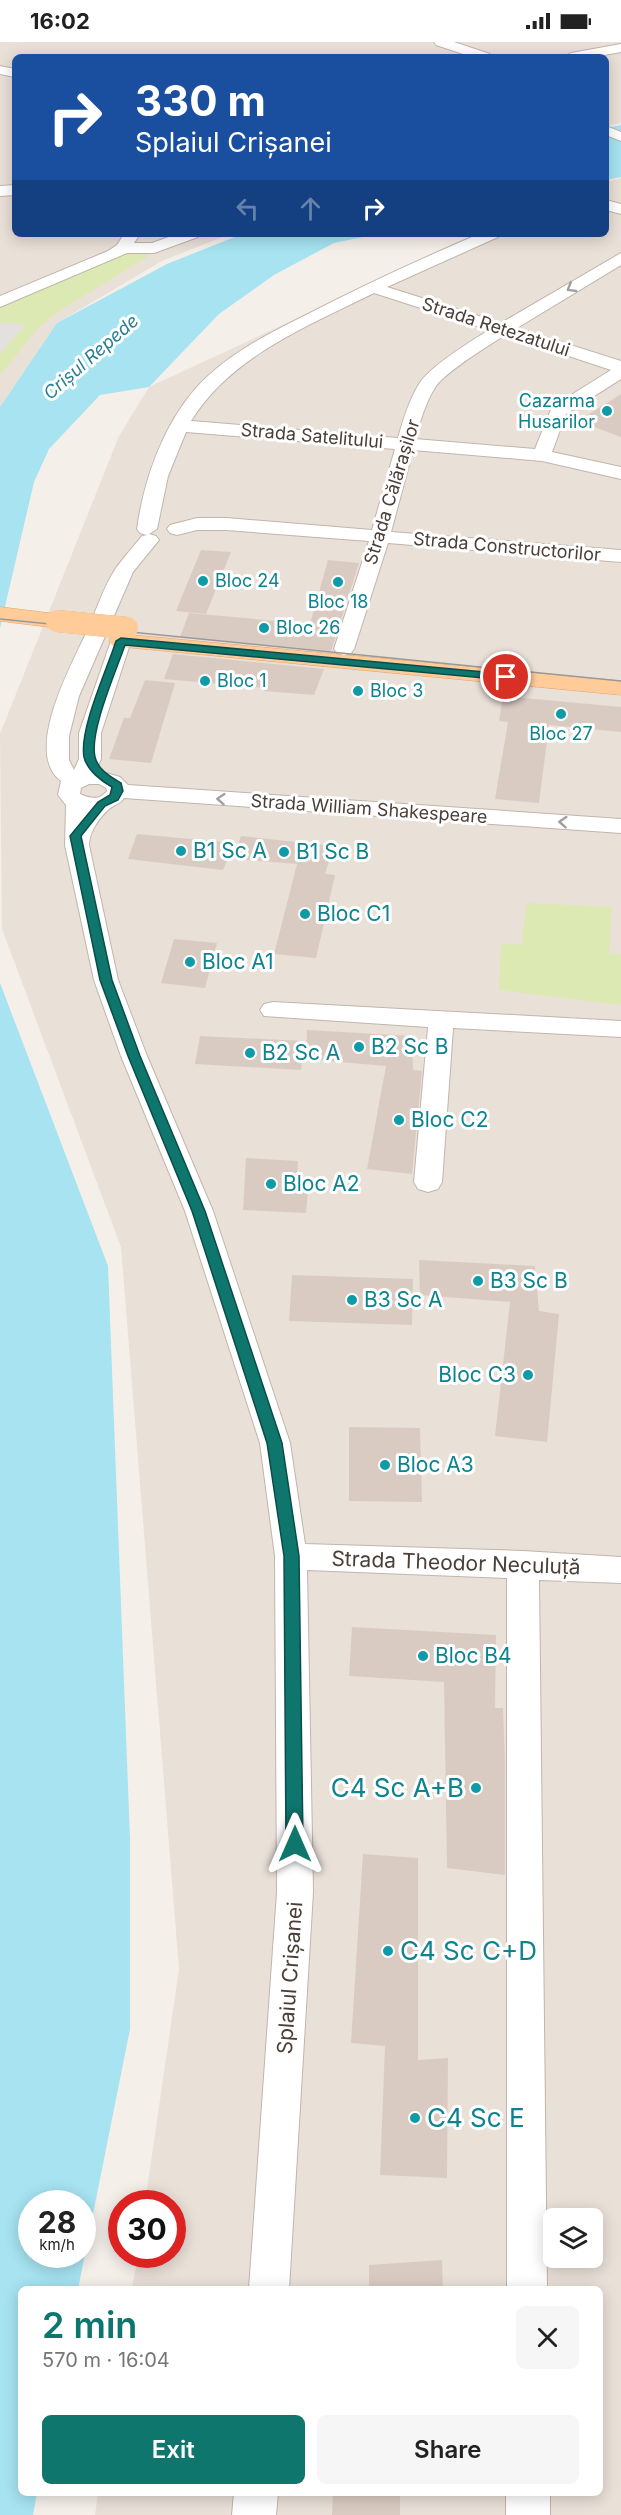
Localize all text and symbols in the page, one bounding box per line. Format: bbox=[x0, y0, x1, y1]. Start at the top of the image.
text: 16:02 bbox=[30, 8, 90, 34]
text: 330 m bbox=[135, 75, 266, 126]
icon: right bbox=[36, 78, 114, 156]
text: Splaiul Crișanei bbox=[135, 126, 332, 159]
icon: left bbox=[231, 192, 264, 225]
icon: ahead bbox=[294, 192, 327, 225]
icon: right bbox=[357, 192, 390, 225]
one-way arrow bbox=[567, 280, 577, 292]
street label: Strada Retezatului bbox=[420, 293, 573, 360]
water label: Crișul Repede bbox=[39, 310, 143, 404]
place label: Cazarma Husarilor bbox=[518, 390, 595, 432]
marker: Cazarma Husarilor bbox=[600, 404, 614, 418]
street label: Strada Călărașilor bbox=[359, 416, 425, 567]
street label: Strada Satelitului bbox=[240, 419, 384, 452]
street label: Strada Constructorilor bbox=[412, 528, 602, 565]
place label: Bloc 24 bbox=[215, 570, 280, 591]
marker: Bloc 24 bbox=[196, 574, 210, 588]
marker: Bloc 18 bbox=[331, 575, 345, 589]
place label: Bloc 18 bbox=[308, 591, 368, 612]
place label: Bloc 26 bbox=[276, 617, 340, 638]
marker: Bloc 26 bbox=[257, 621, 271, 635]
pin bbox=[480, 651, 531, 702]
icon: arrive bbox=[489, 660, 522, 693]
place label: Bloc 1 bbox=[217, 670, 267, 691]
marker: Bloc 1 bbox=[198, 674, 212, 688]
place label: Bloc 3 bbox=[370, 680, 423, 701]
marker: Bloc 3 bbox=[351, 684, 365, 698]
marker: Bloc 27 bbox=[554, 707, 568, 721]
place label: Bloc 27 bbox=[529, 723, 593, 744]
street label: Strada William Shakespeare bbox=[250, 790, 488, 827]
one-way arrow bbox=[217, 792, 226, 805]
one-way arrow bbox=[558, 816, 567, 829]
place label: B1 Sc A bbox=[193, 838, 267, 863]
place label: B1 Sc B bbox=[296, 839, 369, 864]
marker: B1 Sc A bbox=[174, 844, 188, 858]
marker: B1 Sc B bbox=[277, 845, 291, 859]
place label: Bloc C1 bbox=[317, 901, 390, 926]
marker: Bloc C1 bbox=[298, 907, 312, 921]
place label: Bloc A1 bbox=[202, 949, 274, 974]
marker: Bloc A1 bbox=[183, 955, 197, 969]
place label: B2 Sc B bbox=[371, 1034, 449, 1059]
place label: B2 Sc A bbox=[262, 1040, 340, 1065]
marker: B2 Sc B bbox=[352, 1040, 366, 1054]
marker: B2 Sc A bbox=[243, 1046, 257, 1060]
place label: Bloc C2 bbox=[411, 1107, 488, 1132]
marker: Bloc C2 bbox=[392, 1113, 406, 1127]
place label: Bloc A2 bbox=[283, 1171, 360, 1196]
marker: Bloc A2 bbox=[264, 1177, 278, 1191]
place label: B3 Sc B bbox=[490, 1268, 568, 1293]
marker: B3 Sc B bbox=[471, 1274, 485, 1288]
place label: B3 Sc A bbox=[364, 1287, 442, 1312]
marker: B3 Sc A bbox=[345, 1293, 359, 1307]
place label: Bloc C3 bbox=[438, 1362, 516, 1387]
marker: Bloc C3 bbox=[521, 1368, 535, 1382]
place label: Bloc A3 bbox=[397, 1452, 474, 1477]
marker: Bloc A3 bbox=[378, 1458, 392, 1472]
street label: Strada Theodor Neculuță bbox=[331, 1546, 581, 1579]
place label: Bloc B4 bbox=[435, 1643, 512, 1668]
marker: Bloc B4 bbox=[416, 1649, 430, 1663]
place label: C4 Sc A+B bbox=[331, 1772, 464, 1803]
marker: C4 Sc A+B bbox=[469, 1781, 483, 1795]
position arrow bbox=[263, 1812, 327, 1876]
street label: Splaiul Crișanei bbox=[272, 1901, 307, 2055]
place label: C4 Sc C+D bbox=[400, 1935, 537, 1966]
marker: C4 Sc C+D bbox=[381, 1944, 395, 1958]
place label: C4 Sc E bbox=[427, 2102, 525, 2133]
marker: C4 Sc E bbox=[408, 2111, 422, 2125]
speed limit sign: 30 bbox=[108, 2190, 186, 2268]
text: 28 bbox=[38, 2204, 76, 2240]
map controls bbox=[543, 2208, 603, 2268]
button: layers bbox=[543, 2208, 603, 2268]
text: km/h bbox=[39, 2235, 75, 2254]
text: 2 min bbox=[42, 2303, 137, 2347]
button: close bbox=[516, 2306, 579, 2369]
text: 570 m · 16:04 bbox=[42, 2348, 170, 2372]
button: Exit bbox=[42, 2415, 305, 2484]
button: Share bbox=[317, 2415, 579, 2484]

